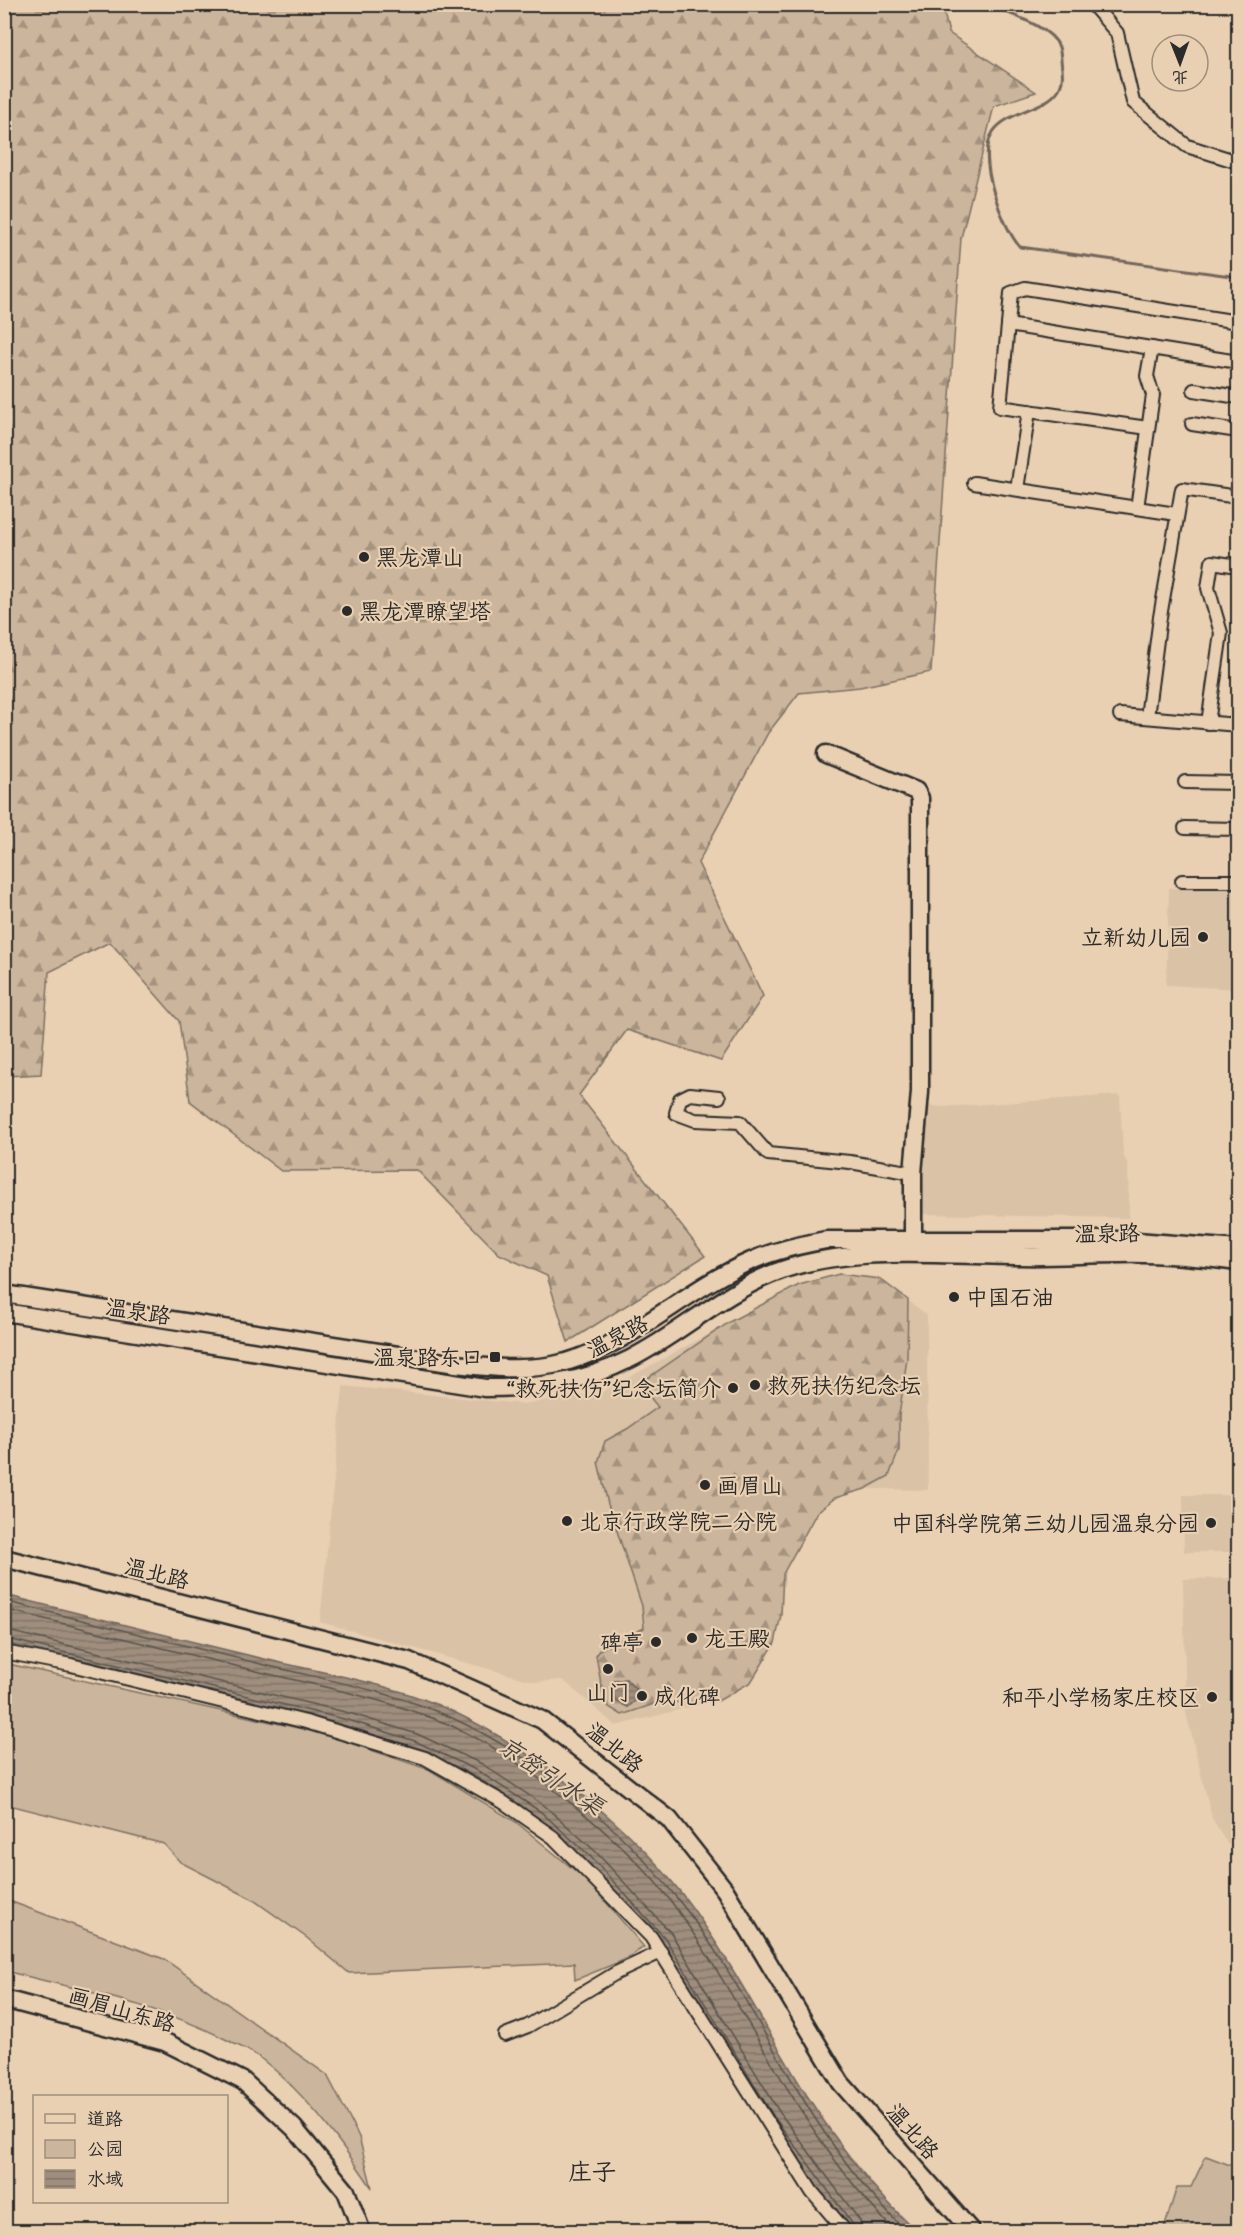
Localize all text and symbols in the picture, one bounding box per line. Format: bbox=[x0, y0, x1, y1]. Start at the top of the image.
north arrow bbox=[1150, 33, 1210, 93]
text: 北 bbox=[1172, 68, 1188, 87]
place label: 黑龙潭山 bbox=[376, 544, 464, 571]
marker: 黑龙潭山 bbox=[357, 550, 371, 564]
place label: 黑龙潭瞭望塔 bbox=[359, 598, 491, 625]
marker: 黑龙潭瞭望塔 bbox=[340, 604, 354, 618]
place label: 立新幼儿园 bbox=[1081, 924, 1191, 951]
marker: 立新幼儿园 bbox=[1196, 930, 1210, 944]
street label: 温泉路 bbox=[1074, 1219, 1140, 1248]
place label: 中国石油 bbox=[966, 1284, 1054, 1311]
marker: 中国石油 bbox=[947, 1290, 961, 1304]
street label: 温泉路 bbox=[103, 1293, 173, 1330]
street label: 温泉路 bbox=[582, 1309, 653, 1364]
place label: 温泉路东口 bbox=[373, 1344, 483, 1371]
marker: 温泉路东口 bbox=[488, 1350, 502, 1364]
place label: 救死扶伤纪念坛 bbox=[767, 1372, 921, 1399]
place label: “救死扶伤”纪念坛简介 bbox=[507, 1375, 721, 1402]
marker: 救死扶伤纪念坛 bbox=[748, 1378, 762, 1392]
marker: “救死扶伤”纪念坛简介 bbox=[726, 1381, 740, 1395]
place label: 画眉山 bbox=[717, 1472, 783, 1499]
marker: 画眉山 bbox=[698, 1478, 712, 1492]
place label: 北京行政学院二分院 bbox=[579, 1508, 777, 1535]
place label: 中国科学院第三幼儿园温泉分园 bbox=[891, 1510, 1199, 1537]
marker: 北京行政学院二分院 bbox=[560, 1514, 574, 1528]
marker: 中国科学院第三幼儿园温泉分园 bbox=[1204, 1516, 1218, 1530]
street label: 温北路 bbox=[122, 1552, 192, 1595]
place label: 龙王殿 bbox=[704, 1625, 770, 1652]
place label: 碑亭 bbox=[600, 1629, 644, 1656]
marker: 龙王殿 bbox=[685, 1631, 699, 1645]
marker: 碑亭 bbox=[649, 1635, 663, 1649]
marker: 山门 bbox=[601, 1662, 615, 1676]
place label: 山门 bbox=[586, 1679, 630, 1706]
place label: 成化碑 bbox=[654, 1683, 720, 1710]
place label: 和平小学杨家庄校区 bbox=[1002, 1684, 1200, 1711]
marker: 成化碑 bbox=[635, 1689, 649, 1703]
marker: 和平小学杨家庄校区 bbox=[1205, 1690, 1219, 1704]
street label: 温北路 bbox=[581, 1716, 649, 1779]
water label: 京密引水渠 bbox=[493, 1730, 611, 1822]
street label: 画眉山东路 bbox=[65, 1981, 178, 2038]
legend bbox=[33, 2095, 228, 2203]
street label: 温北路 bbox=[881, 2098, 944, 2165]
text: 道路 bbox=[87, 2108, 123, 2130]
text: 公园 bbox=[87, 2138, 123, 2160]
district label: 庄子 bbox=[568, 2157, 616, 2186]
text: 水域 bbox=[87, 2168, 123, 2190]

